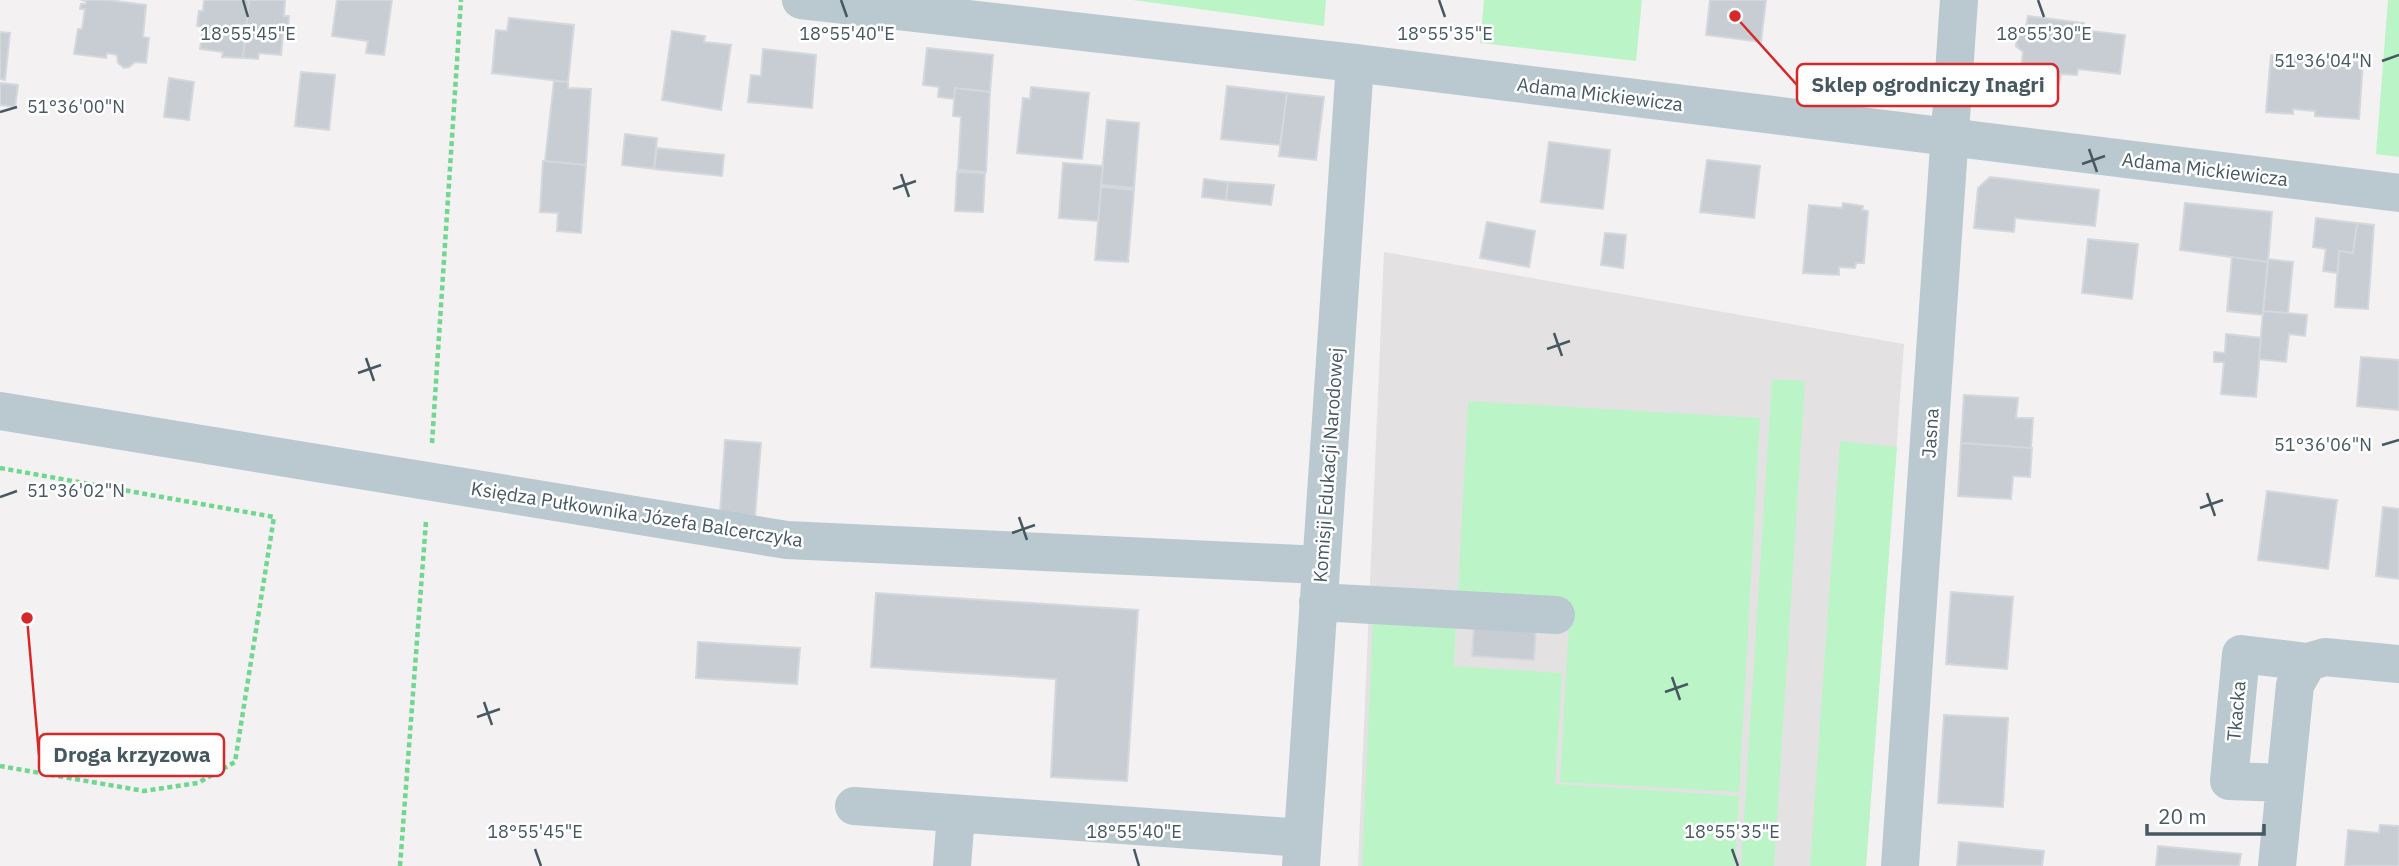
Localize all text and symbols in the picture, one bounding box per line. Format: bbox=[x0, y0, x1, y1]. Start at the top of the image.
text: 18°55'45"E bbox=[200, 22, 296, 45]
text: 18°55'40"E bbox=[799, 22, 895, 45]
text: 18°55'35"E bbox=[1397, 22, 1493, 45]
text: 18°55'30"E bbox=[1996, 22, 2092, 45]
text: 51°36'04"N bbox=[2274, 49, 2372, 72]
callout: Sklep ogrodniczy Inagri bbox=[1797, 64, 2058, 106]
text: Sklep ogrodniczy Inagri bbox=[1811, 70, 2045, 98]
street label: Adama Mickiewicza bbox=[1516, 72, 1684, 116]
text: 51°36'00"N bbox=[27, 95, 125, 118]
street label: Adama Mickiewicza bbox=[2121, 147, 2289, 191]
street label: Komisji Edukacji Narodowej bbox=[1308, 347, 1348, 583]
street label: Jasna bbox=[1916, 407, 1944, 459]
text: 51°36'06"N bbox=[2274, 433, 2372, 456]
street label: Księdza Pułkownika Józefa Balcerczyka bbox=[469, 476, 805, 552]
text: 51°36'02"N bbox=[27, 479, 125, 502]
street label: Tkacka bbox=[2221, 680, 2251, 742]
callout: Droga krzyzowa bbox=[39, 734, 224, 776]
text: Droga krzyzowa bbox=[53, 740, 211, 768]
scale bar bbox=[2147, 792, 2264, 836]
text: 20 m bbox=[2158, 802, 2207, 830]
text: 18°55'45"E bbox=[487, 820, 583, 843]
text: 18°55'40"E bbox=[1086, 820, 1182, 843]
text: 18°55'35"E bbox=[1684, 820, 1780, 843]

